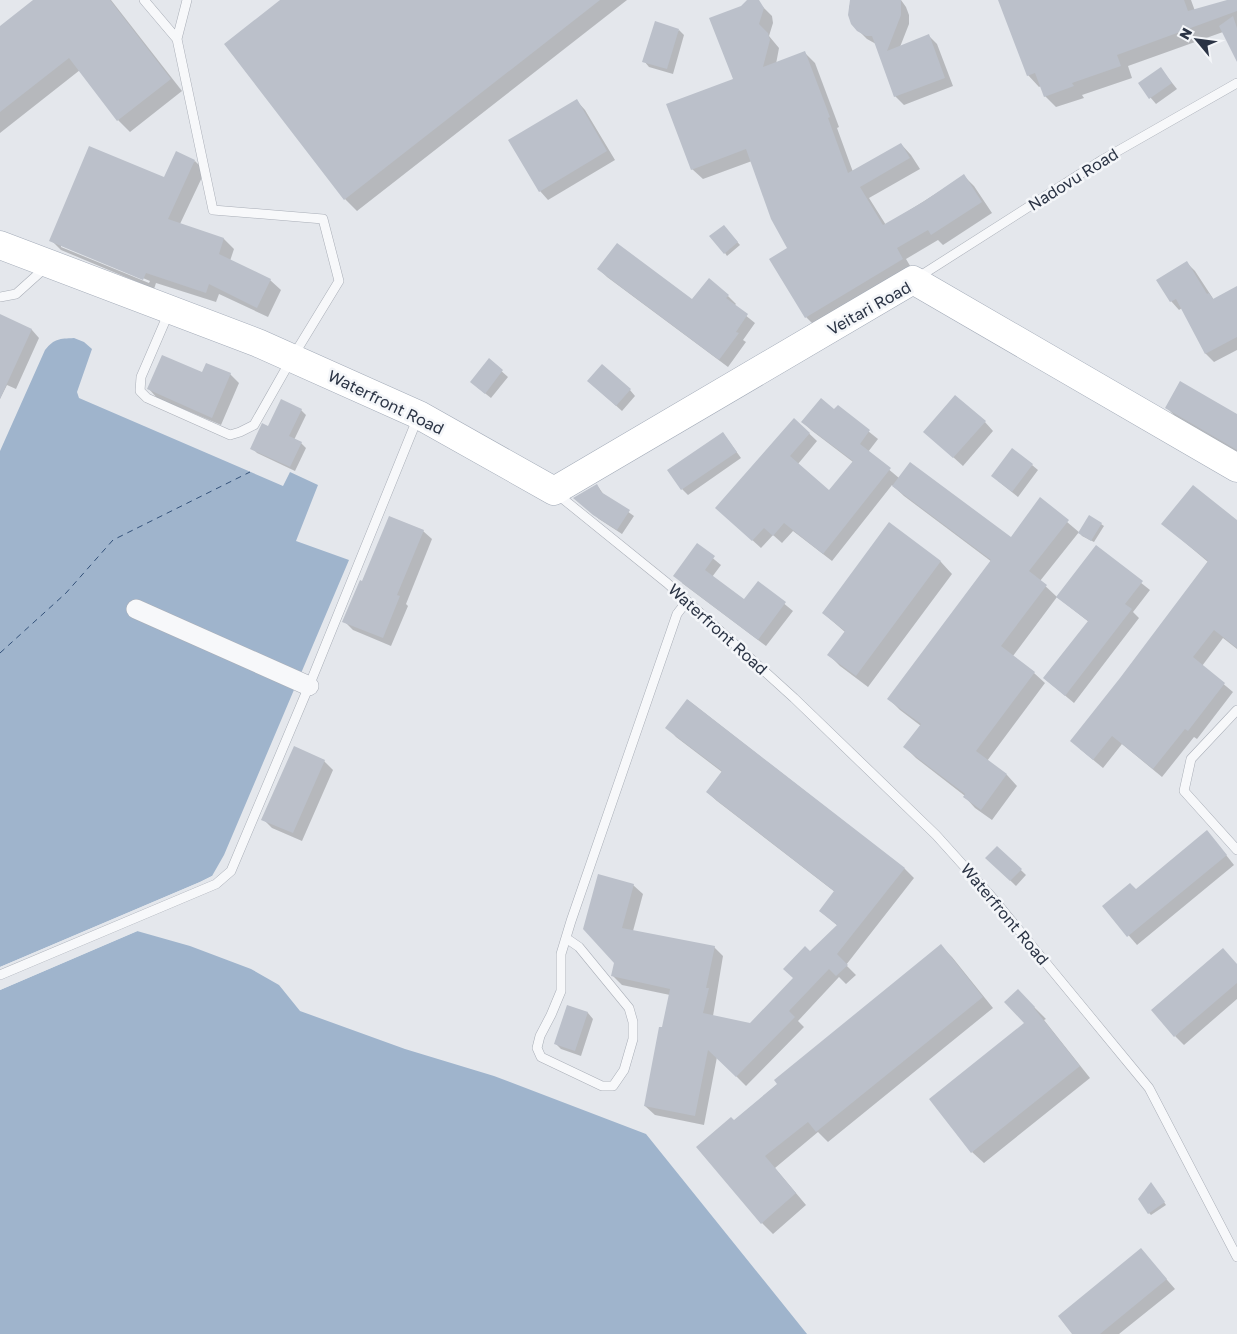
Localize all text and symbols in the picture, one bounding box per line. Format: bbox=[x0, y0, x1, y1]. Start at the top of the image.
north arrow bbox=[1172, 15, 1222, 65]
text: N bbox=[1175, 25, 1195, 42]
street label: Nadovu Road bbox=[1024, 143, 1122, 215]
street label: Veitari Road bbox=[824, 277, 914, 339]
street label: Waterfront Road bbox=[325, 365, 447, 439]
street label: Waterfront Road bbox=[664, 579, 772, 679]
street label: Waterfront Road bbox=[957, 859, 1053, 969]

